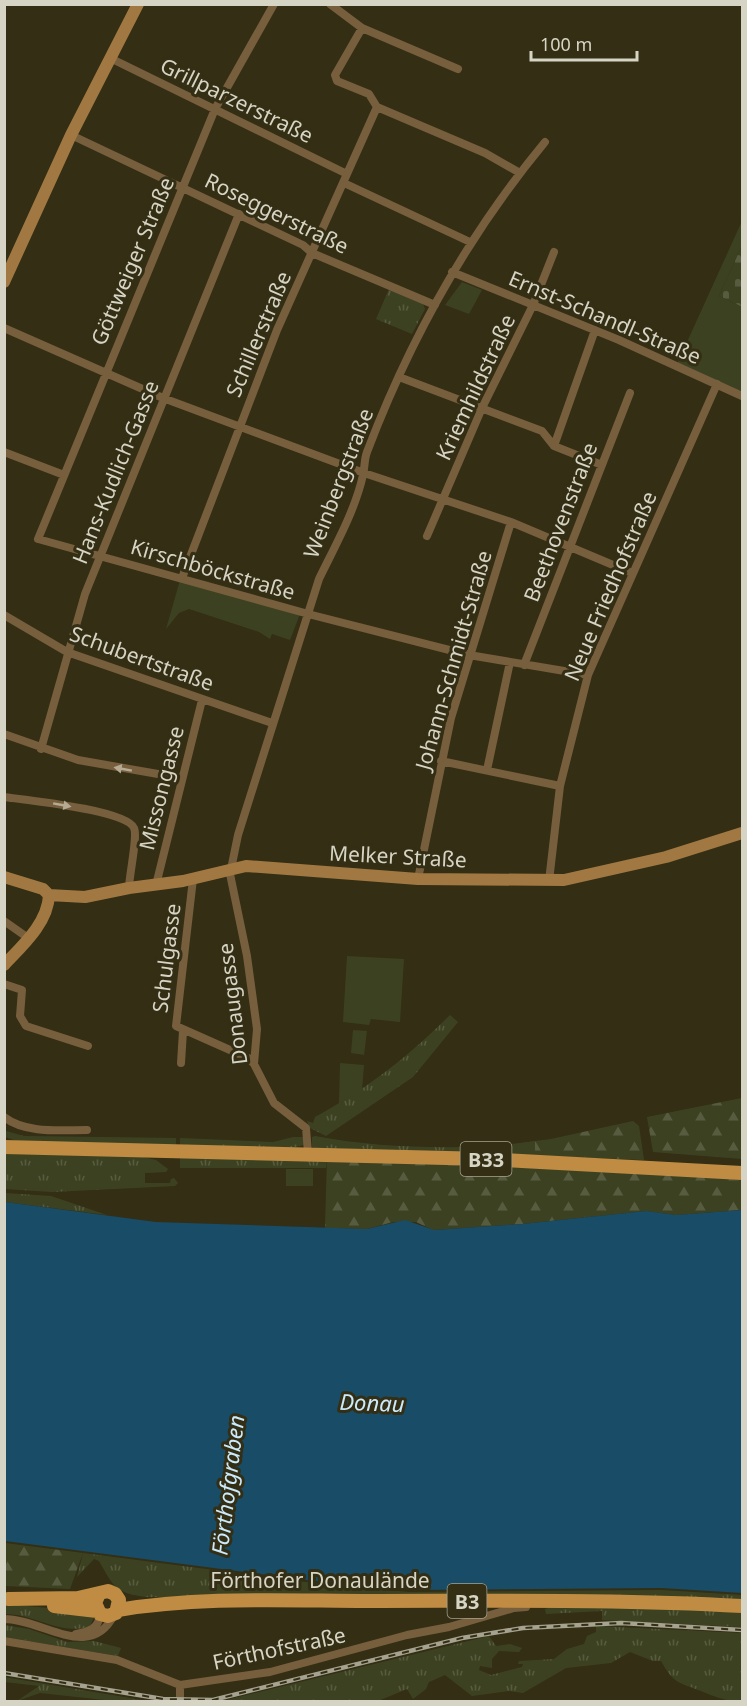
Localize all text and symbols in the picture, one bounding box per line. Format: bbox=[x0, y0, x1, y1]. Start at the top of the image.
scale bar bbox=[531, 24, 638, 62]
text: 100 m bbox=[540, 32, 592, 56]
street label: Grillparzerstraße bbox=[156, 51, 318, 149]
street label: Roseggerstraße bbox=[200, 166, 354, 260]
street label: Göttweiger Straße bbox=[84, 173, 180, 349]
street label: Ernst-Schandl-Straße bbox=[505, 264, 705, 370]
street label: Schillerstraße bbox=[219, 267, 297, 401]
street label: Kriemhildstraße bbox=[429, 309, 521, 465]
street label: Hans-Kudlich-Gasse bbox=[65, 376, 165, 568]
street label: Weinbergstraße bbox=[297, 404, 379, 562]
street label: Beethovenstraße bbox=[517, 438, 603, 606]
street label: Neue Friedhofstraße bbox=[557, 487, 663, 685]
street label: Kirschböckstraße bbox=[127, 532, 299, 606]
street label: Johann-Schmidt-Straße bbox=[408, 547, 498, 775]
street label: Schubertstraße bbox=[66, 619, 218, 697]
street label: Missongasse bbox=[132, 723, 190, 853]
one-way arrow bbox=[113, 764, 132, 773]
one-way arrow bbox=[53, 801, 72, 810]
street label: Melker Straße bbox=[328, 838, 468, 874]
street label: Schulgasse bbox=[145, 902, 187, 1014]
street label: Donaugasse bbox=[211, 942, 253, 1066]
road number: B33 bbox=[460, 1142, 512, 1176]
water label: Donau bbox=[339, 1386, 405, 1418]
water label: Förthofgraben bbox=[204, 1413, 250, 1557]
street label: Förthofer Donaulände bbox=[210, 1566, 430, 1594]
road number: B3 bbox=[448, 1584, 486, 1618]
street label: Förthofstraße bbox=[210, 1620, 348, 1676]

